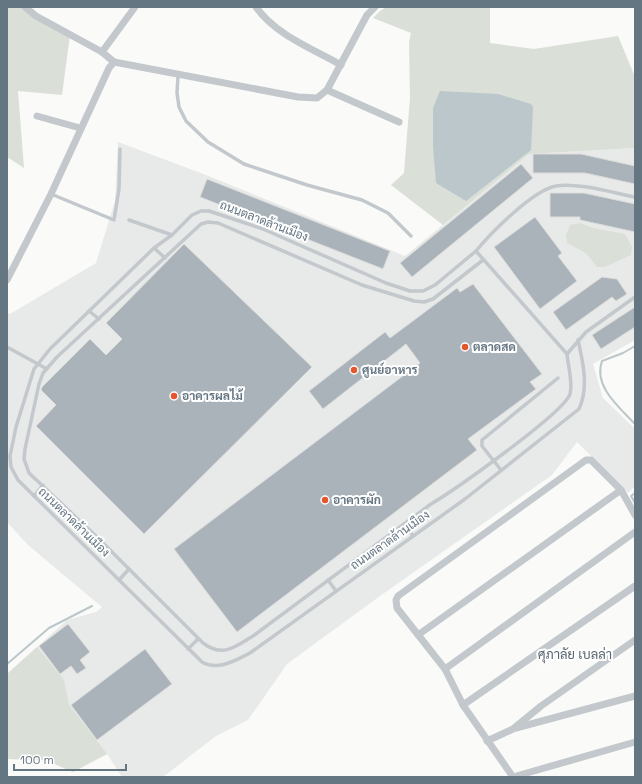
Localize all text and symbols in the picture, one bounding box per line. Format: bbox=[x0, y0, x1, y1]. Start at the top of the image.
street label: ถนนตลาดล้านเมือง bbox=[218, 197, 310, 245]
place label: ตลาดสด bbox=[473, 339, 516, 355]
marker: ตลาดสด bbox=[460, 342, 470, 352]
place label: ศูนย์อาหาร bbox=[362, 362, 418, 378]
marker: ศูนย์อาหาร bbox=[349, 365, 359, 375]
place label: อาคารผลไม้ bbox=[182, 388, 244, 404]
marker: อาคารผลไม้ bbox=[169, 391, 179, 401]
street label: ถนนตลาดล้านเมือง bbox=[35, 484, 113, 560]
place label: อาคารผัก bbox=[333, 492, 381, 508]
marker: อาคารผัก bbox=[320, 495, 330, 505]
street label: ถนนตลาดล้านเมือง bbox=[347, 507, 433, 573]
district label: ศุภาลัย เบลล่า bbox=[538, 646, 612, 664]
scale bar bbox=[14, 746, 126, 772]
text: 100 m bbox=[20, 752, 54, 768]

